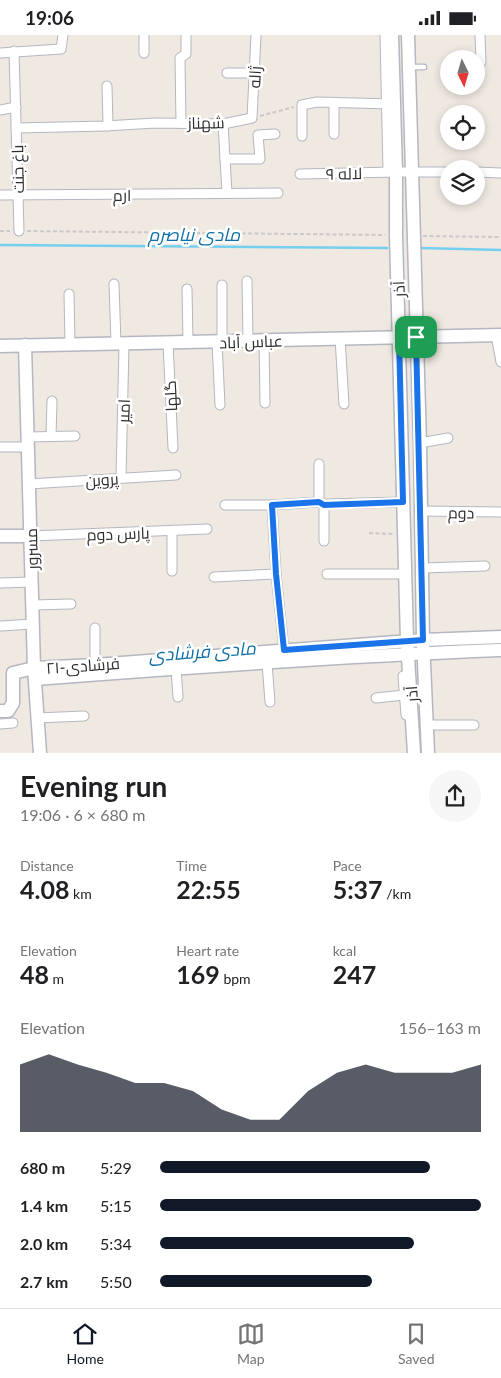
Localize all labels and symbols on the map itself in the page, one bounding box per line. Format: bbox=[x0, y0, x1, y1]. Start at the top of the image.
north arrow bbox=[440, 50, 485, 95]
street label: ژاله bbox=[244, 65, 265, 89]
street label: شهناز bbox=[186, 112, 225, 134]
street label: باغ جنت bbox=[7, 144, 30, 193]
street label: ۹ لاله bbox=[326, 163, 362, 183]
street label: ارم bbox=[113, 185, 131, 207]
water label: مادی نیاصرم bbox=[147, 223, 241, 247]
street label: آذر bbox=[388, 280, 409, 298]
pin bbox=[395, 316, 437, 358]
street label: عباس آباد bbox=[219, 330, 283, 354]
street label: گلها bbox=[160, 380, 182, 412]
street label: امیر bbox=[113, 399, 134, 424]
street label: پروین bbox=[85, 468, 120, 493]
street label: دوم bbox=[448, 502, 474, 525]
street label: پارس دوم bbox=[86, 522, 151, 547]
street label: مسرور bbox=[21, 528, 42, 571]
water label: مادی فرشادی bbox=[148, 636, 257, 667]
street label: ۲۱-فرشادی bbox=[45, 653, 121, 679]
street label: آذر bbox=[401, 684, 422, 704]

